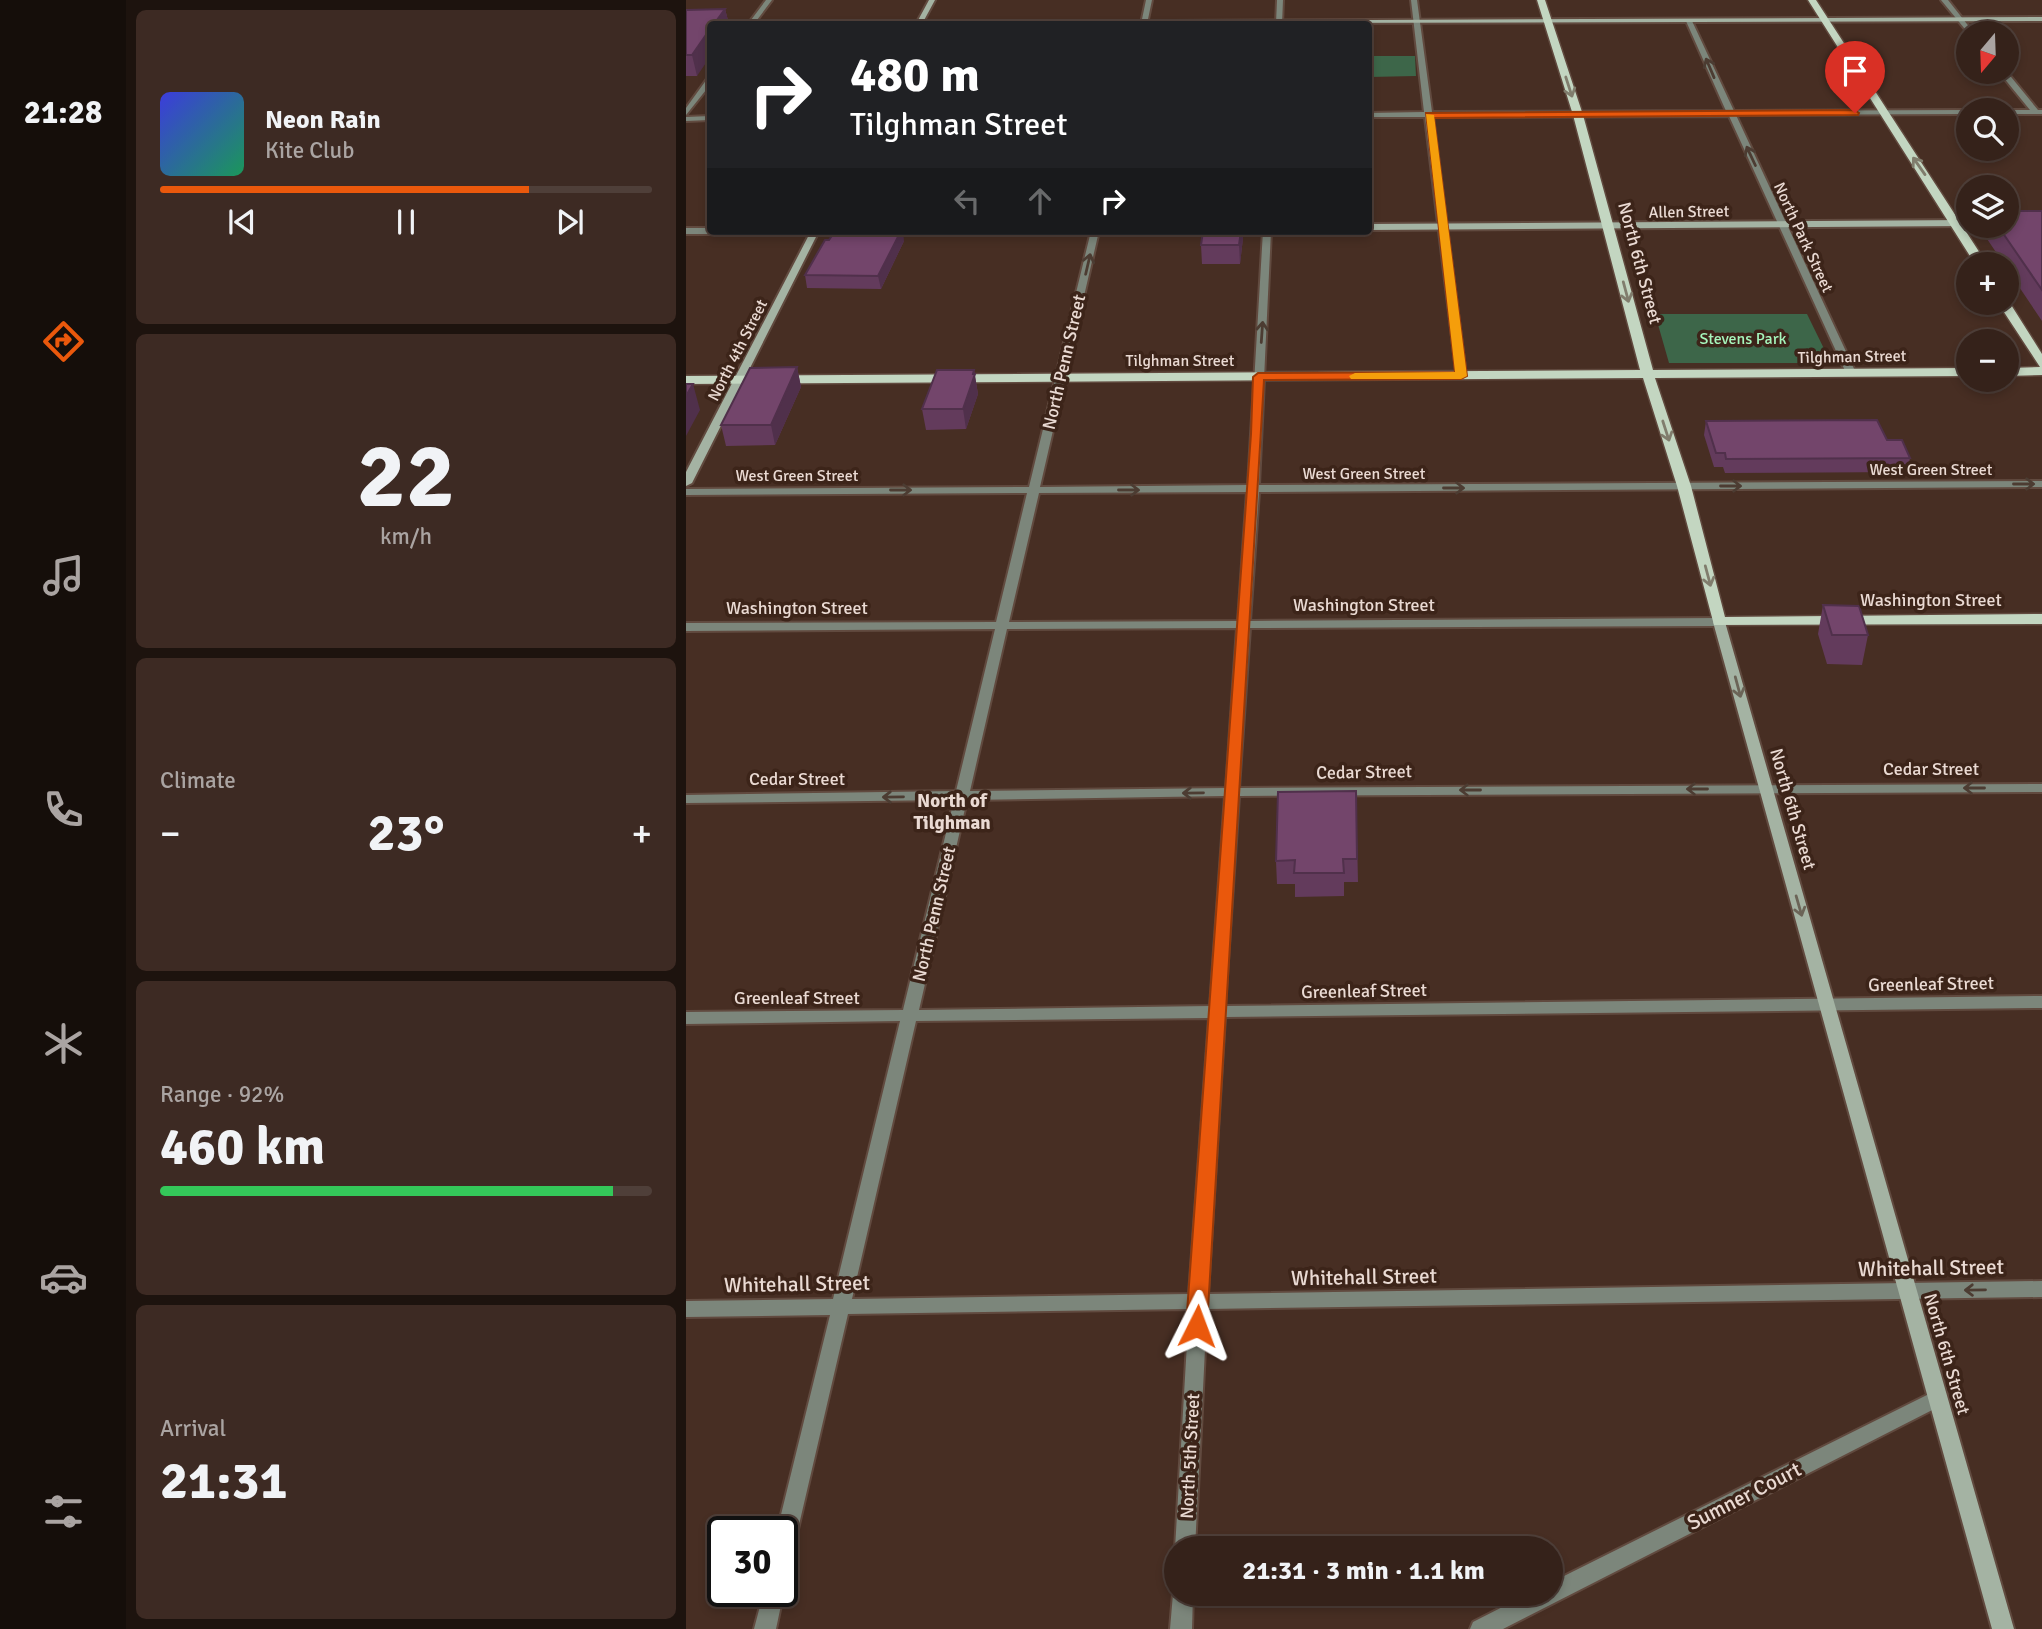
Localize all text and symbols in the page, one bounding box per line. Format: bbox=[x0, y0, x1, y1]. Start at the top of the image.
north arrow bbox=[1956, 21, 2020, 84]
map controls bbox=[1956, 21, 2019, 392]
pin bbox=[1825, 41, 1885, 113]
text: 480 m bbox=[850, 45, 980, 105]
icon: right bbox=[735, 49, 826, 140]
icon: arrive bbox=[1836, 52, 1874, 90]
one-way arrow bbox=[1703, 57, 1716, 79]
one-way arrow bbox=[1563, 75, 1576, 97]
text: 21:28 bbox=[24, 93, 102, 132]
button: search bbox=[1956, 98, 2019, 161]
text: Neon Rain bbox=[265, 104, 381, 136]
text: Tilghman Street bbox=[850, 105, 1068, 144]
text: Kite Club bbox=[265, 136, 354, 165]
one-way arrow bbox=[1744, 146, 1757, 167]
one-way arrow bbox=[1912, 156, 1926, 176]
button: layers bbox=[1956, 175, 2019, 238]
street label: North Park Street bbox=[1769, 179, 1838, 296]
icon: left bbox=[948, 182, 986, 220]
icon: ahead bbox=[1021, 182, 1059, 220]
icon: right bbox=[1094, 182, 1132, 220]
street label: North 6th Street bbox=[1613, 200, 1667, 326]
street label: Allen Street bbox=[1649, 201, 1730, 223]
icon: previous bbox=[223, 203, 261, 241]
icon: pause bbox=[387, 203, 425, 241]
icon: next bbox=[551, 203, 589, 241]
button: + bbox=[1956, 252, 2019, 315]
one-way arrow bbox=[1081, 253, 1095, 276]
one-way arrow bbox=[1621, 281, 1634, 303]
street label: North Penn Street bbox=[1038, 292, 1090, 432]
street label: North 4th Street bbox=[704, 296, 772, 405]
icon: directions bbox=[39, 317, 88, 366]
one-way arrow bbox=[1255, 320, 1268, 343]
park label: Stevens Park bbox=[1699, 329, 1787, 349]
button: − bbox=[1956, 329, 2019, 392]
street label: Tilghman Street bbox=[1797, 346, 1907, 368]
street label: Tilghman Street bbox=[1126, 351, 1235, 371]
one-way arrow bbox=[1661, 419, 1673, 441]
text: 22 bbox=[357, 420, 455, 533]
street label: West Green Street bbox=[1870, 460, 1993, 480]
street label: West Green Street bbox=[1303, 464, 1426, 484]
street label: West Green Street bbox=[736, 466, 859, 486]
one-way arrow bbox=[2012, 477, 2035, 491]
one-way arrow bbox=[1719, 479, 1742, 493]
one-way arrow bbox=[1442, 481, 1465, 495]
one-way arrow bbox=[1117, 483, 1140, 497]
one-way arrow bbox=[889, 484, 912, 497]
text: km/h bbox=[380, 522, 432, 551]
icon: music bbox=[39, 551, 88, 600]
one-way arrow bbox=[1702, 565, 1715, 587]
street label: Washington Street bbox=[1860, 589, 2002, 611]
street label: Washington Street bbox=[1293, 594, 1435, 616]
street label: Washington Street bbox=[726, 597, 868, 619]
one-way arrow bbox=[1732, 675, 1745, 698]
street label: North 6th Street bbox=[1765, 746, 1821, 872]
street label: Cedar Street bbox=[1883, 758, 1979, 780]
street label: Cedar Street bbox=[1316, 760, 1412, 784]
text: Climate bbox=[160, 766, 236, 795]
street label: Cedar Street bbox=[749, 768, 845, 790]
one-way arrow bbox=[1963, 781, 1986, 795]
one-way arrow bbox=[1686, 782, 1709, 796]
one-way arrow bbox=[1459, 783, 1482, 797]
icon: phone bbox=[39, 785, 88, 834]
one-way arrow bbox=[1182, 786, 1205, 800]
district label: North of Tilghman bbox=[913, 789, 991, 835]
one-way arrow bbox=[881, 790, 904, 804]
text: 23° bbox=[368, 801, 444, 865]
text: − bbox=[160, 810, 181, 857]
text: + bbox=[631, 810, 652, 857]
street label: North Penn Street bbox=[908, 844, 960, 984]
one-way arrow bbox=[1793, 895, 1806, 917]
street label: Greenleaf Street bbox=[1868, 972, 1994, 996]
street label: Greenleaf Street bbox=[1301, 979, 1427, 1003]
street label: Greenleaf Street bbox=[734, 987, 860, 1009]
icon: climate bbox=[39, 1019, 88, 1068]
text: Range · 92% bbox=[160, 1080, 284, 1109]
text: 460 km bbox=[160, 1115, 325, 1179]
icon: car bbox=[39, 1253, 88, 1302]
street label: Whitehall Street bbox=[1858, 1254, 2004, 1282]
street label: Whitehall Street bbox=[1291, 1263, 1437, 1291]
street label: Whitehall Street bbox=[724, 1270, 870, 1298]
one-way arrow bbox=[1963, 1283, 1986, 1297]
position arrow bbox=[1160, 1289, 1234, 1363]
street label: North 6th Street bbox=[1919, 1291, 1975, 1417]
street label: North 5th Street bbox=[1176, 1393, 1204, 1519]
text: Arrival bbox=[160, 1414, 226, 1443]
text: 21:31 bbox=[160, 1449, 288, 1513]
street label: Sumner Court bbox=[1683, 1456, 1805, 1536]
icon: filters bbox=[39, 1487, 88, 1536]
speed limit sign: 30 bbox=[707, 1516, 798, 1607]
text: 21:31 · 3 min · 1.1 km bbox=[1242, 1555, 1485, 1587]

